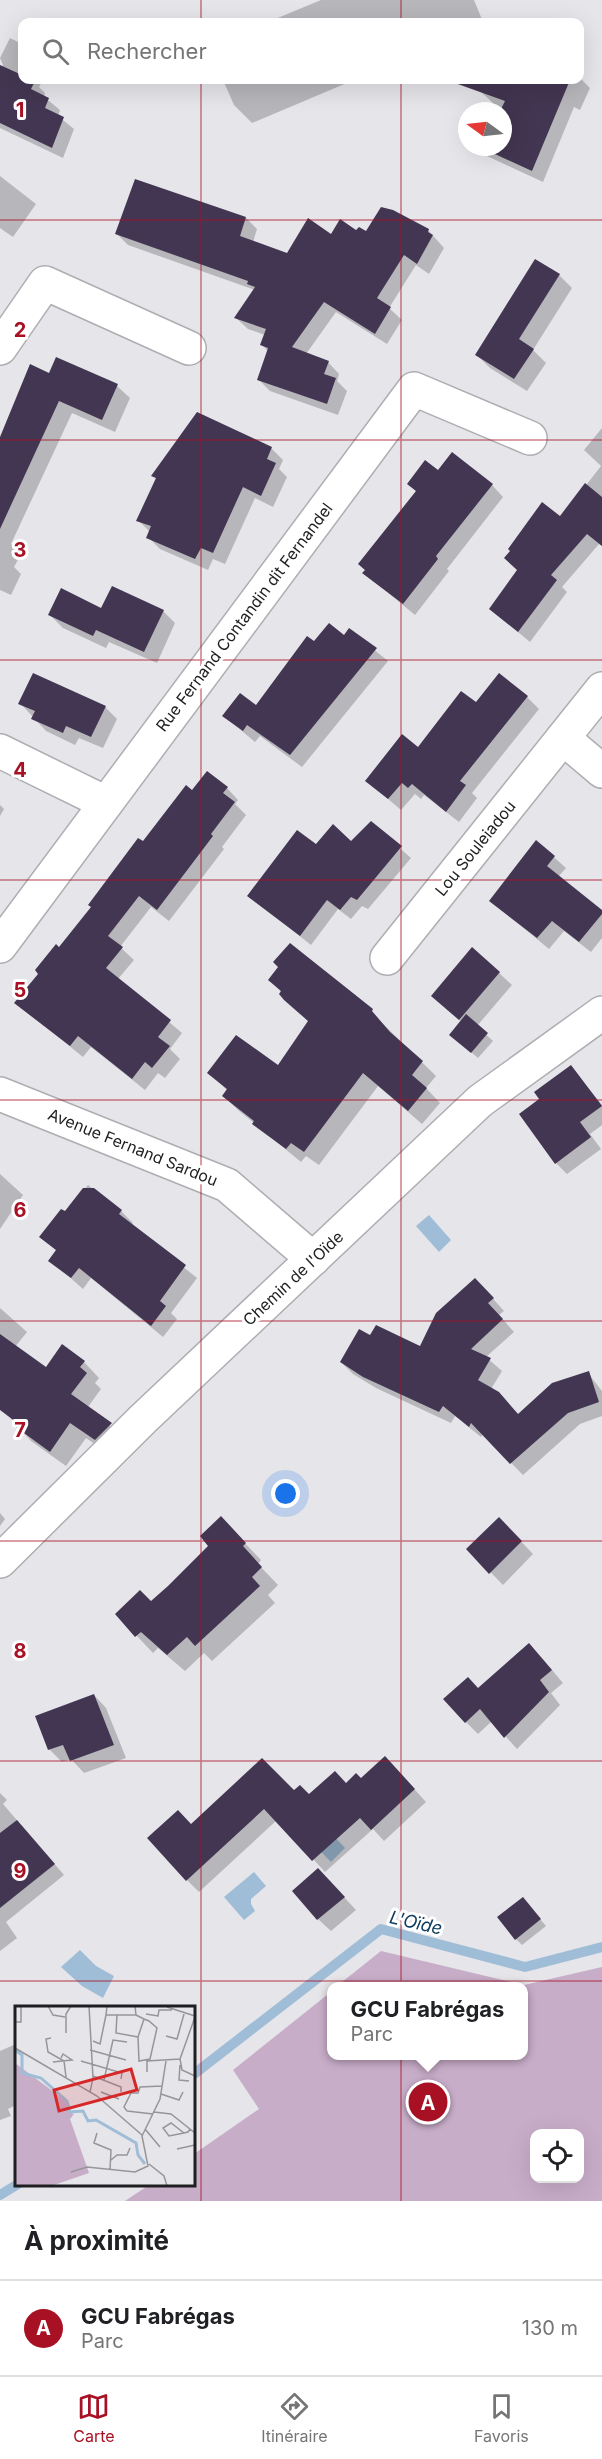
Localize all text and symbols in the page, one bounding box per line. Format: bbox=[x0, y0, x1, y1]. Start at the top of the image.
search box bbox=[18, 18, 584, 84]
icon: search bbox=[39, 35, 72, 68]
text: Rechercher bbox=[87, 38, 207, 64]
text: 1 bbox=[16, 98, 24, 122]
north arrow bbox=[458, 102, 512, 156]
text: 2 bbox=[14, 318, 26, 342]
street label: Rue Fernand Contandin dit Fernandel bbox=[151, 499, 337, 735]
text: 3 bbox=[14, 538, 26, 562]
text: 4 bbox=[13, 758, 27, 782]
street label: Lou Souleiadou bbox=[430, 796, 520, 900]
text: 5 bbox=[14, 978, 26, 1002]
street label: Avenue Fernand Sardou bbox=[45, 1104, 221, 1190]
text: 6 bbox=[14, 1198, 27, 1222]
street label: Chemin de l'Oïde bbox=[239, 1226, 347, 1330]
text: 7 bbox=[14, 1418, 26, 1442]
your location bbox=[271, 1479, 300, 1508]
text: 8 bbox=[13, 1639, 27, 1663]
text: 9 bbox=[14, 1859, 27, 1883]
water label: L'Oïde bbox=[388, 1906, 445, 1939]
popup bbox=[327, 1982, 528, 2060]
text: GCU Fabrégas bbox=[351, 1996, 504, 2022]
inset map bbox=[15, 2006, 195, 2186]
text: Parc bbox=[351, 2022, 393, 2046]
pin: A bbox=[408, 2080, 448, 2124]
map controls bbox=[530, 2129, 584, 2183]
button: locate bbox=[530, 2129, 584, 2183]
text: À proximité bbox=[24, 2225, 169, 2256]
text: GCU Fabrégas bbox=[81, 2303, 235, 2329]
text: A bbox=[36, 2316, 51, 2340]
text: 130 m bbox=[522, 2316, 578, 2340]
text: Parc bbox=[81, 2329, 124, 2353]
tab: Carte bbox=[73, 2390, 115, 2446]
tab: Itinéraire bbox=[261, 2390, 328, 2446]
tab: Favoris bbox=[474, 2390, 529, 2446]

